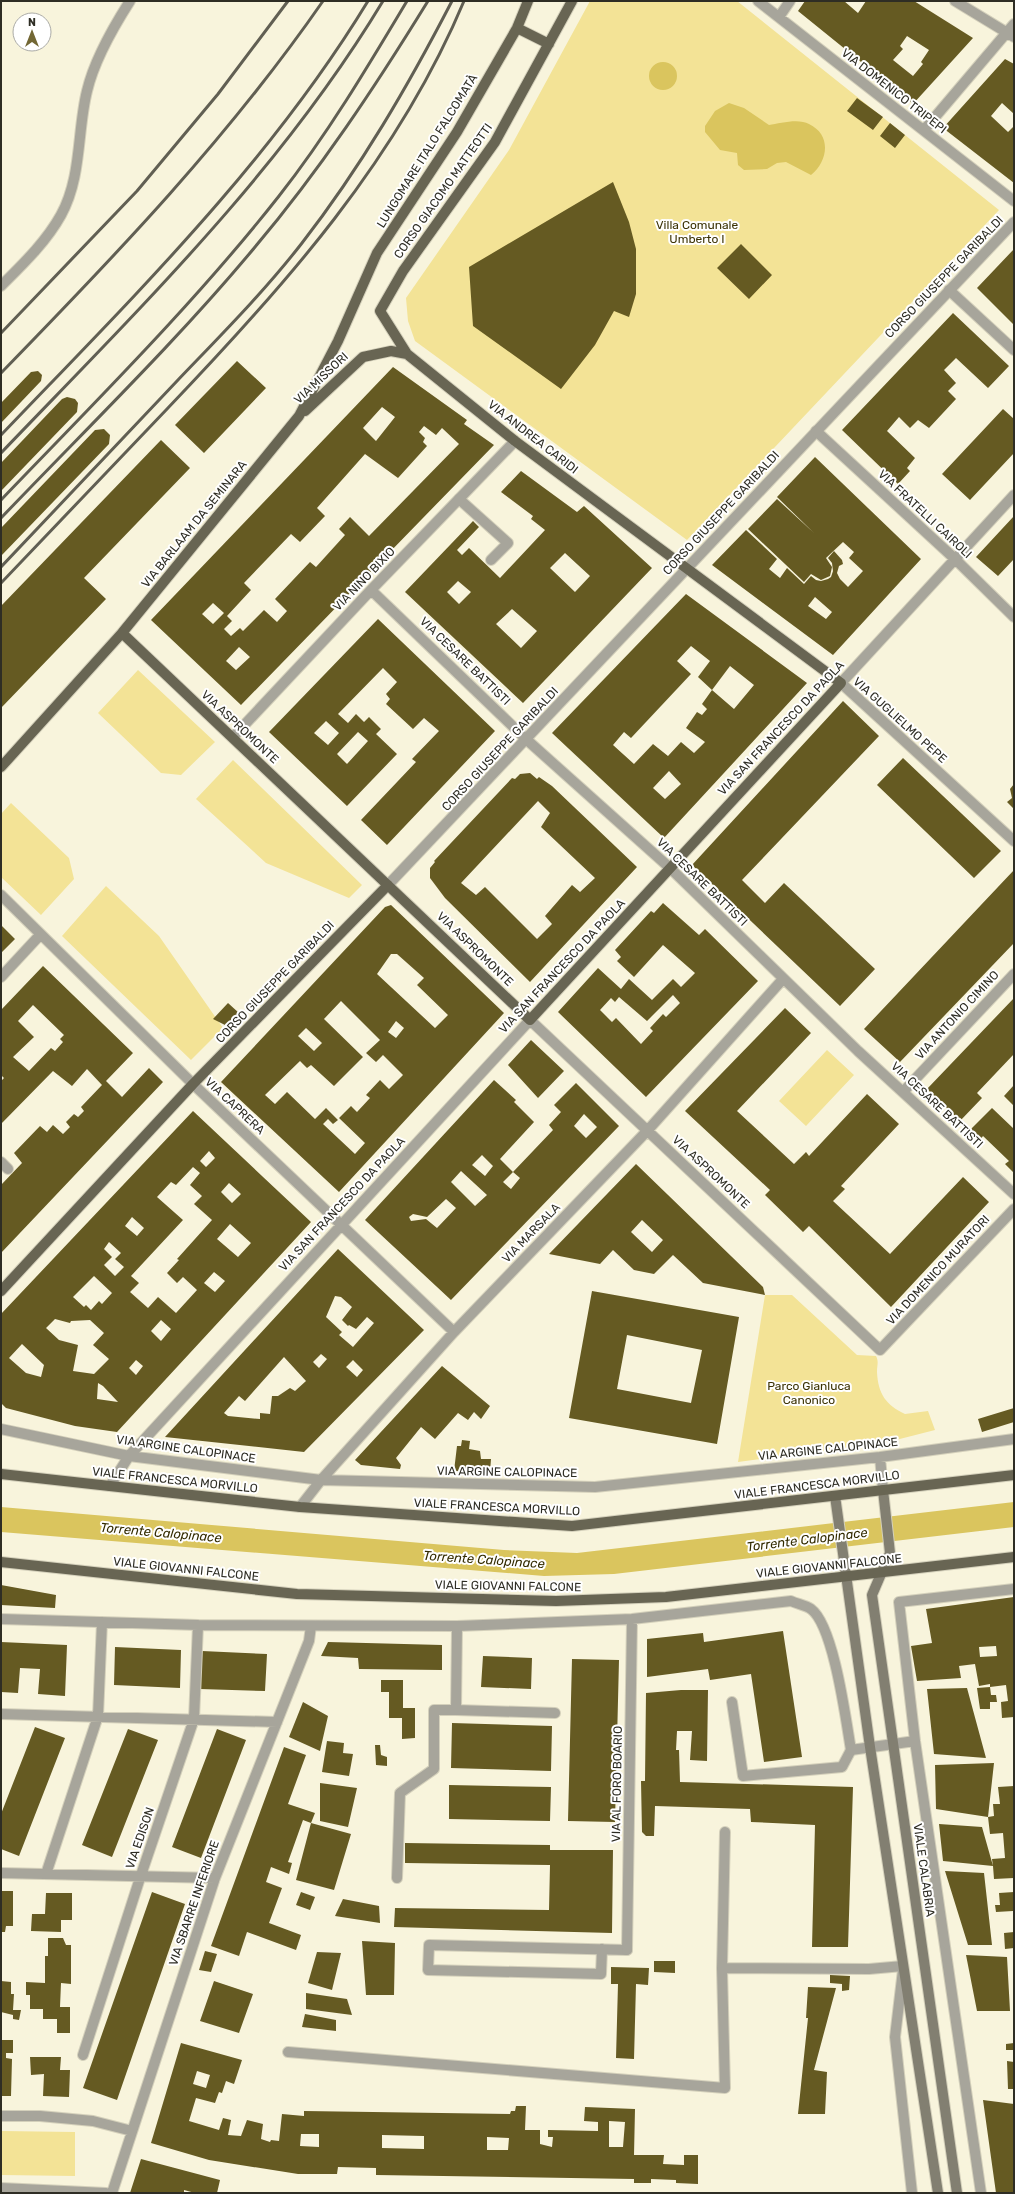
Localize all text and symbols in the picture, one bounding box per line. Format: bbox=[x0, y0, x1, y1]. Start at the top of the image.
north arrow bbox=[12, 12, 52, 52]
text: N bbox=[28, 16, 36, 29]
street label: VIA DOMENICO TRIPEPI bbox=[839, 46, 949, 136]
street label: LUNGOMARE ITALO FALCOMATÀ bbox=[374, 72, 480, 230]
street label: CORSO GIACOMO MATTEOTTI bbox=[391, 121, 495, 261]
street label: CORSO GIUSEPPE GARIBALDI bbox=[882, 213, 1006, 341]
park label: Villa Comunale Umberto I bbox=[656, 218, 738, 246]
street label: VIA MISSORI bbox=[291, 349, 351, 407]
street label: VIA ANDREA CARIDI bbox=[485, 397, 581, 477]
street label: CORSO GIUSEPPE GARIBALDI bbox=[660, 448, 782, 578]
street label: VIA BARLAAM DA SEMINARA bbox=[138, 458, 250, 590]
street label: VIA FRATELLI CAIROLI bbox=[875, 467, 975, 561]
street label: VIA NINO BIXIO bbox=[330, 544, 398, 614]
street label: VIA CESARE BATTISTI bbox=[417, 614, 513, 708]
street label: VIA SAN FRANCESCO DA PAOLA bbox=[715, 658, 847, 798]
street label: VIA GUGLIELMO PEPE bbox=[850, 674, 950, 766]
street label: CORSO GIUSEPPE GARIBALDI bbox=[439, 684, 561, 814]
street label: VIA ASPROMONTE bbox=[198, 688, 282, 766]
street label: VIA CESARE BATTISTI bbox=[654, 835, 750, 929]
street label: VIA SAN FRANCESCO DA PAOLA bbox=[496, 896, 628, 1036]
street label: VIA ASPROMONTE bbox=[434, 909, 516, 989]
street label: CORSO GIUSEPPE GARIBALDI bbox=[213, 918, 337, 1046]
street label: VIA ANTONIO CIMINO bbox=[912, 968, 1002, 1062]
street label: VIA CESARE BATTISTI bbox=[888, 1059, 986, 1151]
street label: VIA CAPRERA bbox=[202, 1075, 268, 1137]
street label: VIA ASPROMONTE bbox=[669, 1133, 753, 1211]
street label: VIA SAN FRANCESCO DA PAOLA bbox=[276, 1134, 408, 1274]
street label: VIA MARSALA bbox=[499, 1200, 563, 1266]
street label: VIA DOMENICO MURATORI bbox=[884, 1212, 992, 1328]
park label: Parco Gianluca Canonico bbox=[767, 1379, 851, 1407]
street label: VIA ARGINE CALOPINACE bbox=[115, 1432, 257, 1466]
street label: VIA ARGINE CALOPINACE bbox=[757, 1435, 899, 1463]
street label: VIALE FRANCESCA MORVILLO bbox=[91, 1464, 259, 1496]
street label: VIA ARGINE CALOPINACE bbox=[437, 1464, 577, 1480]
street label: VIALE FRANCESCA MORVILLO bbox=[733, 1468, 901, 1502]
street label: VIALE FRANCESCA MORVILLO bbox=[413, 1496, 581, 1518]
water label: Torrente Calopinace bbox=[100, 1520, 222, 1545]
water label: Torrente Calopinace bbox=[746, 1525, 868, 1554]
water label: Torrente Calopinace bbox=[423, 1548, 545, 1571]
street label: VIALE GIOVANNI FALCONE bbox=[755, 1551, 903, 1581]
street label: VIALE GIOVANNI FALCONE bbox=[112, 1554, 260, 1584]
street label: VIALE GIOVANNI FALCONE bbox=[435, 1578, 581, 1594]
street label: VIA AL FORO BOARIO bbox=[609, 1726, 625, 1842]
street label: VIA EDISON bbox=[123, 1805, 157, 1871]
street label: VIALE CALABRIA bbox=[911, 1822, 937, 1918]
street label: VIA SBARRE INFERIORE bbox=[166, 1839, 222, 1967]

